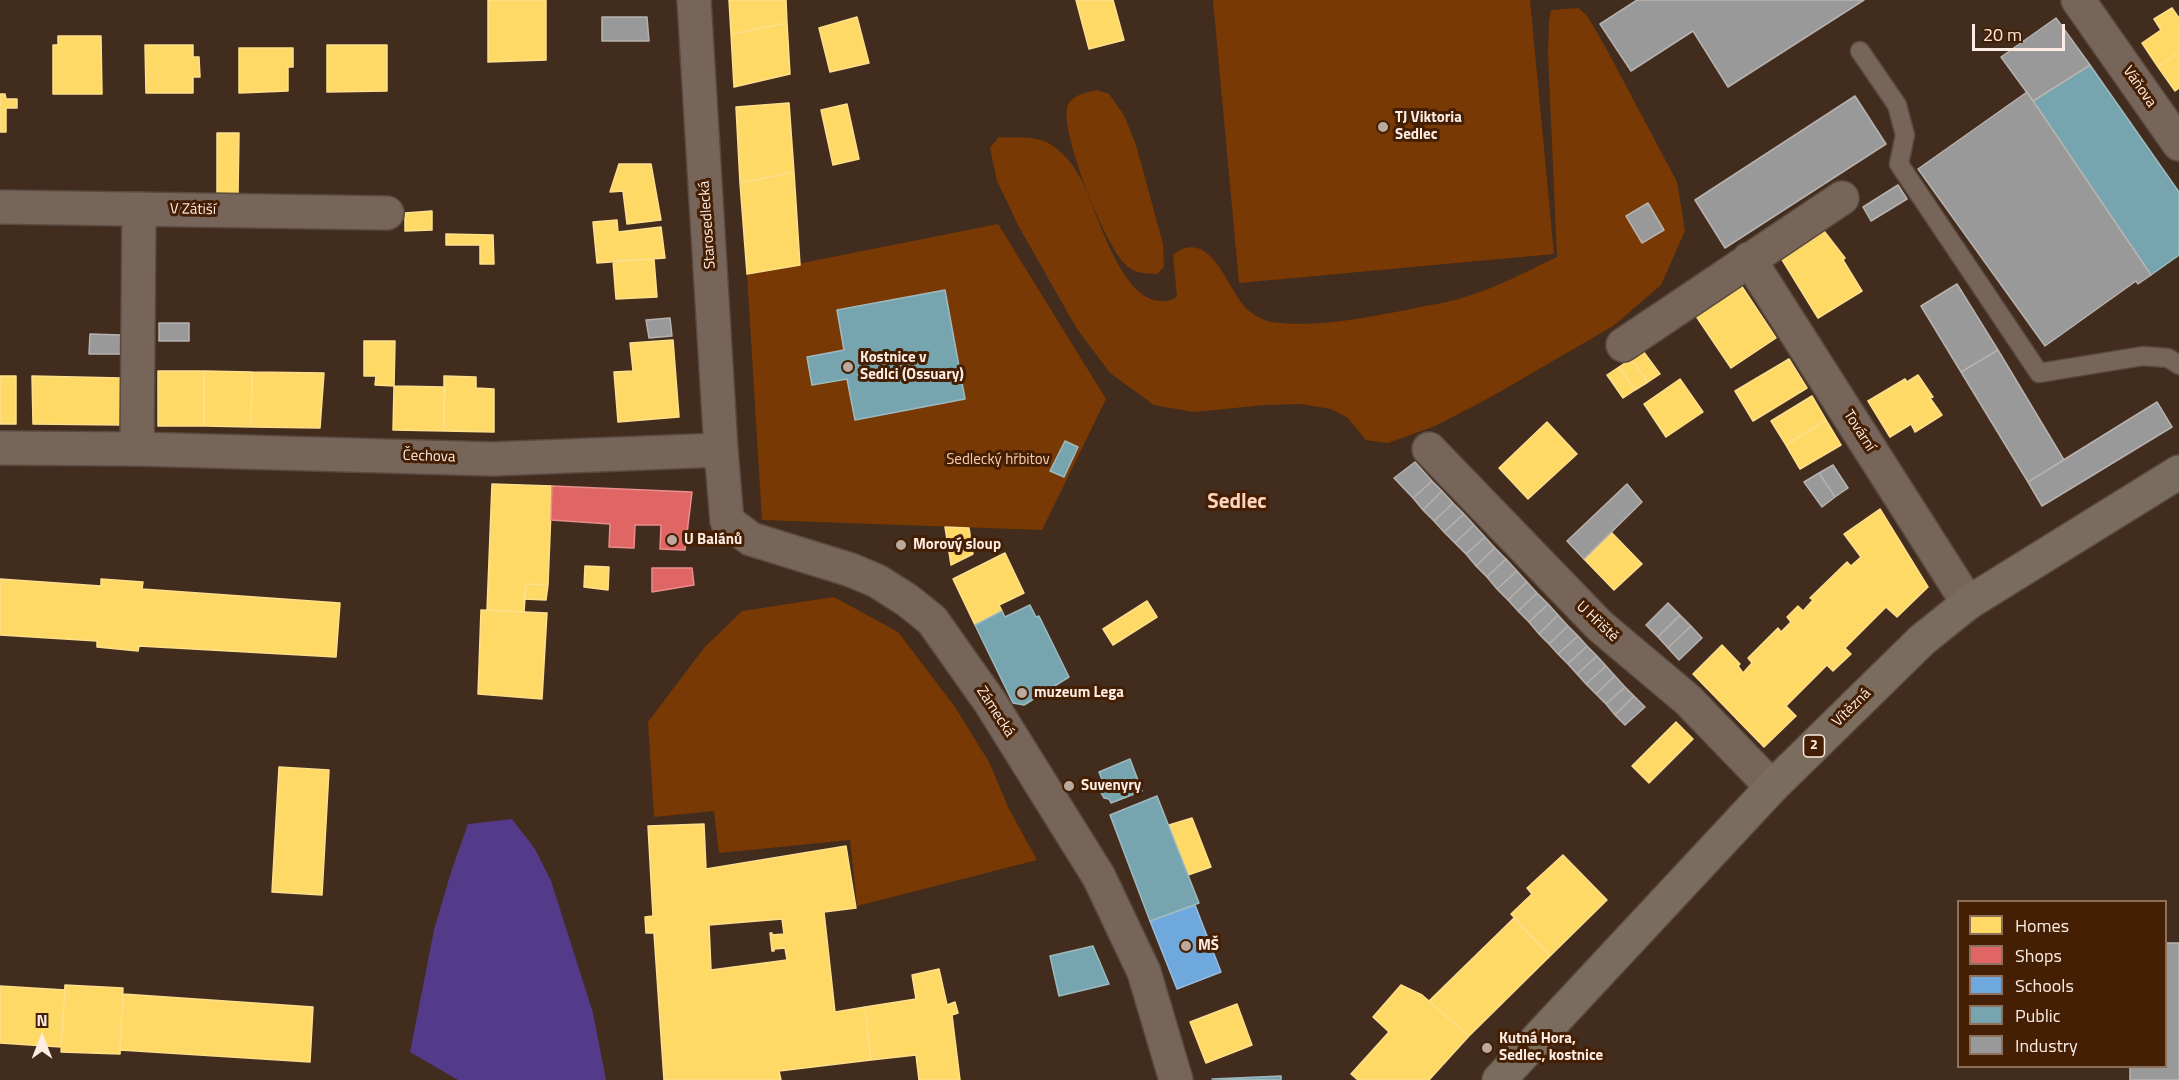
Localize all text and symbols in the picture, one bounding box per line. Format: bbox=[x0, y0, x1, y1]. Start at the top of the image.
scale bar bbox=[1975, 12, 2068, 50]
text: 20 m bbox=[1983, 21, 2022, 48]
street label: Váňova bbox=[2118, 63, 2160, 111]
place label: TJ Viktoria Sedlec bbox=[1395, 109, 1462, 144]
marker: TJ Viktoria Sedlec bbox=[1376, 120, 1390, 134]
street label: Starosedlecká bbox=[696, 180, 720, 270]
street label: V Zátiší bbox=[170, 201, 216, 219]
place label: Kostnice v Sedlci (Ossuary) bbox=[860, 349, 964, 384]
marker: Kostnice v Sedlci (Ossuary) bbox=[841, 360, 855, 374]
street label: Tovární bbox=[1839, 407, 1879, 455]
street label: Čechova bbox=[402, 447, 456, 467]
park label: Sedlecký hřbitov bbox=[946, 451, 1050, 469]
district label: Sedlec bbox=[1207, 490, 1267, 516]
place label: U Balánů bbox=[684, 531, 742, 549]
marker: U Balánů bbox=[665, 533, 679, 547]
place label: Morový sloup bbox=[913, 536, 1001, 554]
marker: Morový sloup bbox=[894, 538, 908, 552]
street label: U Hřiště bbox=[1572, 598, 1622, 646]
street label: Zámecká bbox=[972, 683, 1018, 741]
place label: muzeum Lega bbox=[1034, 684, 1124, 702]
street label: Vítězná bbox=[1829, 685, 1875, 731]
marker: muzeum Lega bbox=[1015, 686, 1029, 700]
road number: 2 bbox=[1804, 735, 1824, 757]
place label: Suvenyry bbox=[1081, 777, 1141, 795]
marker: Suvenyry bbox=[1062, 779, 1076, 793]
legend bbox=[1957, 900, 2167, 1068]
text: Homes bbox=[2015, 912, 2069, 939]
place label: MŠ bbox=[1198, 937, 1219, 955]
marker: MŠ bbox=[1179, 939, 1193, 953]
text: Shops bbox=[2015, 942, 2062, 969]
text: Schools bbox=[2015, 972, 2074, 999]
text: Public bbox=[2015, 1002, 2061, 1029]
north arrow bbox=[12, 1008, 72, 1068]
text: N bbox=[36, 1008, 48, 1032]
place label: Kutná Hora, Sedlec, kostnice bbox=[1499, 1030, 1603, 1065]
text: Industry bbox=[2015, 1032, 2078, 1059]
marker: Kutná Hora, Sedlec, kostnice bbox=[1480, 1041, 1494, 1055]

